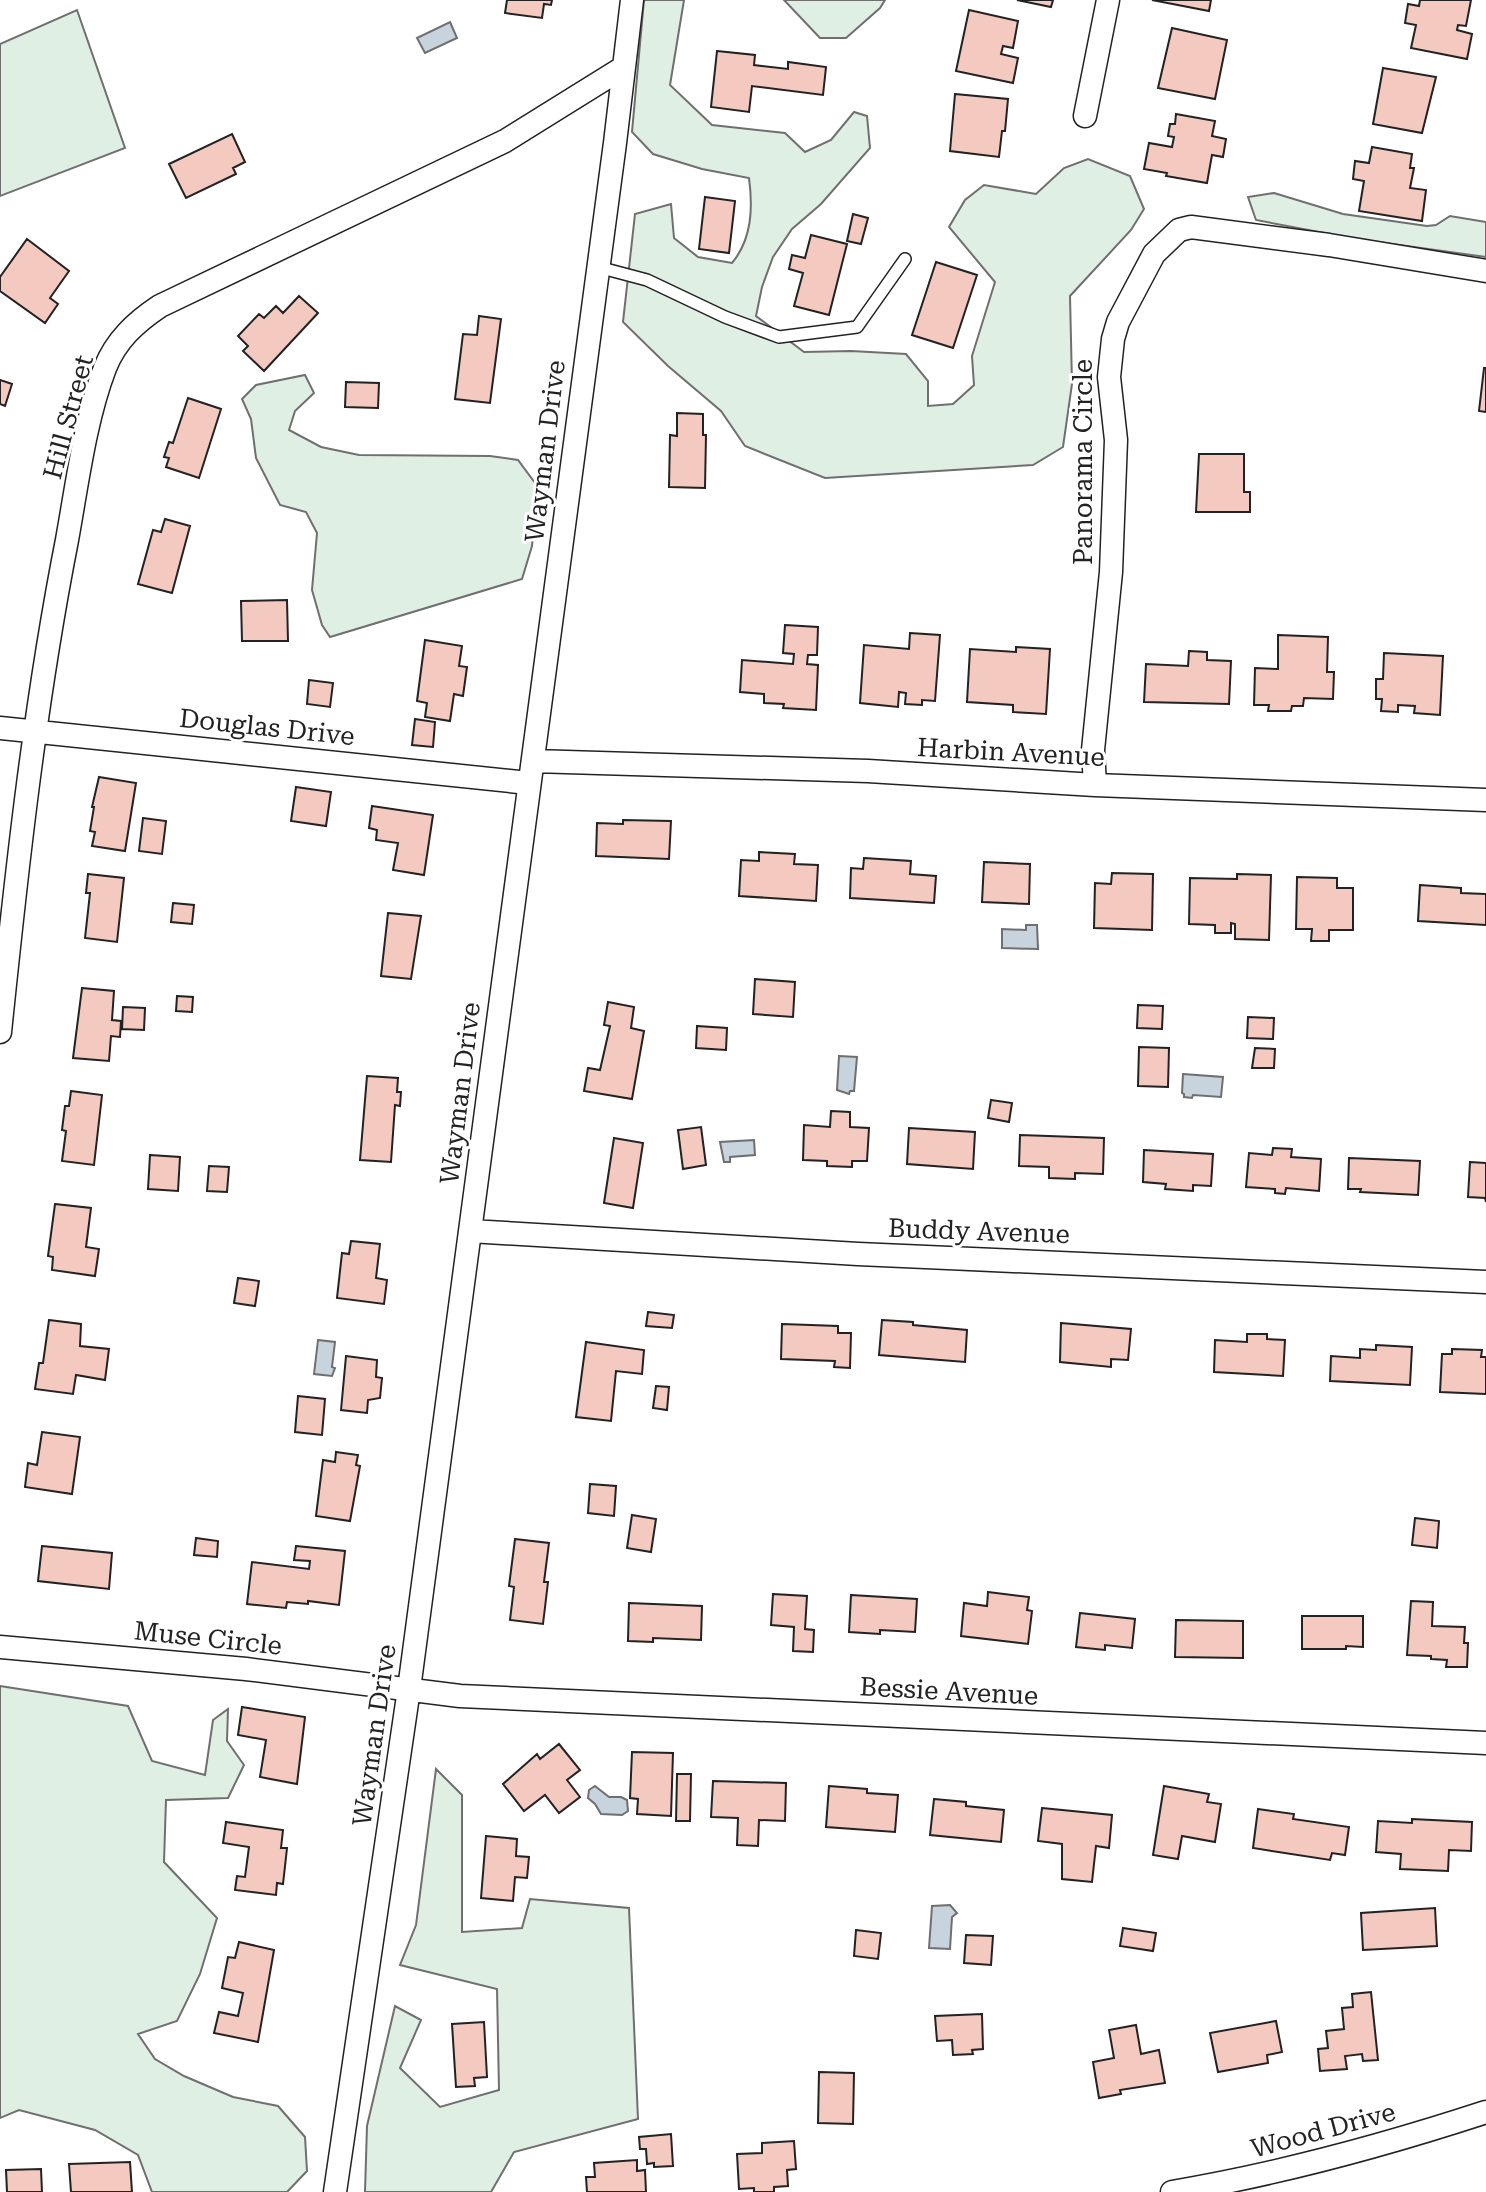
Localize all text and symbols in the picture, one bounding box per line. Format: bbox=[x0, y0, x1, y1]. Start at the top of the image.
street label: Hill Street bbox=[37, 351, 99, 482]
street label: Wayman Drive bbox=[519, 358, 571, 544]
street label: Panorama Circle bbox=[1068, 359, 1098, 565]
street label: Douglas Drive bbox=[178, 703, 356, 751]
street label: Harbin Avenue bbox=[916, 732, 1106, 772]
street label: Wayman Drive bbox=[434, 1000, 486, 1186]
street label: Buddy Avenue bbox=[888, 1213, 1070, 1249]
street label: Muse Circle bbox=[133, 1615, 283, 1661]
street label: Wayman Drive bbox=[346, 1642, 402, 1828]
street label: Bessie Avenue bbox=[859, 1671, 1039, 1711]
street label: Wood Drive bbox=[1247, 2096, 1399, 2164]

